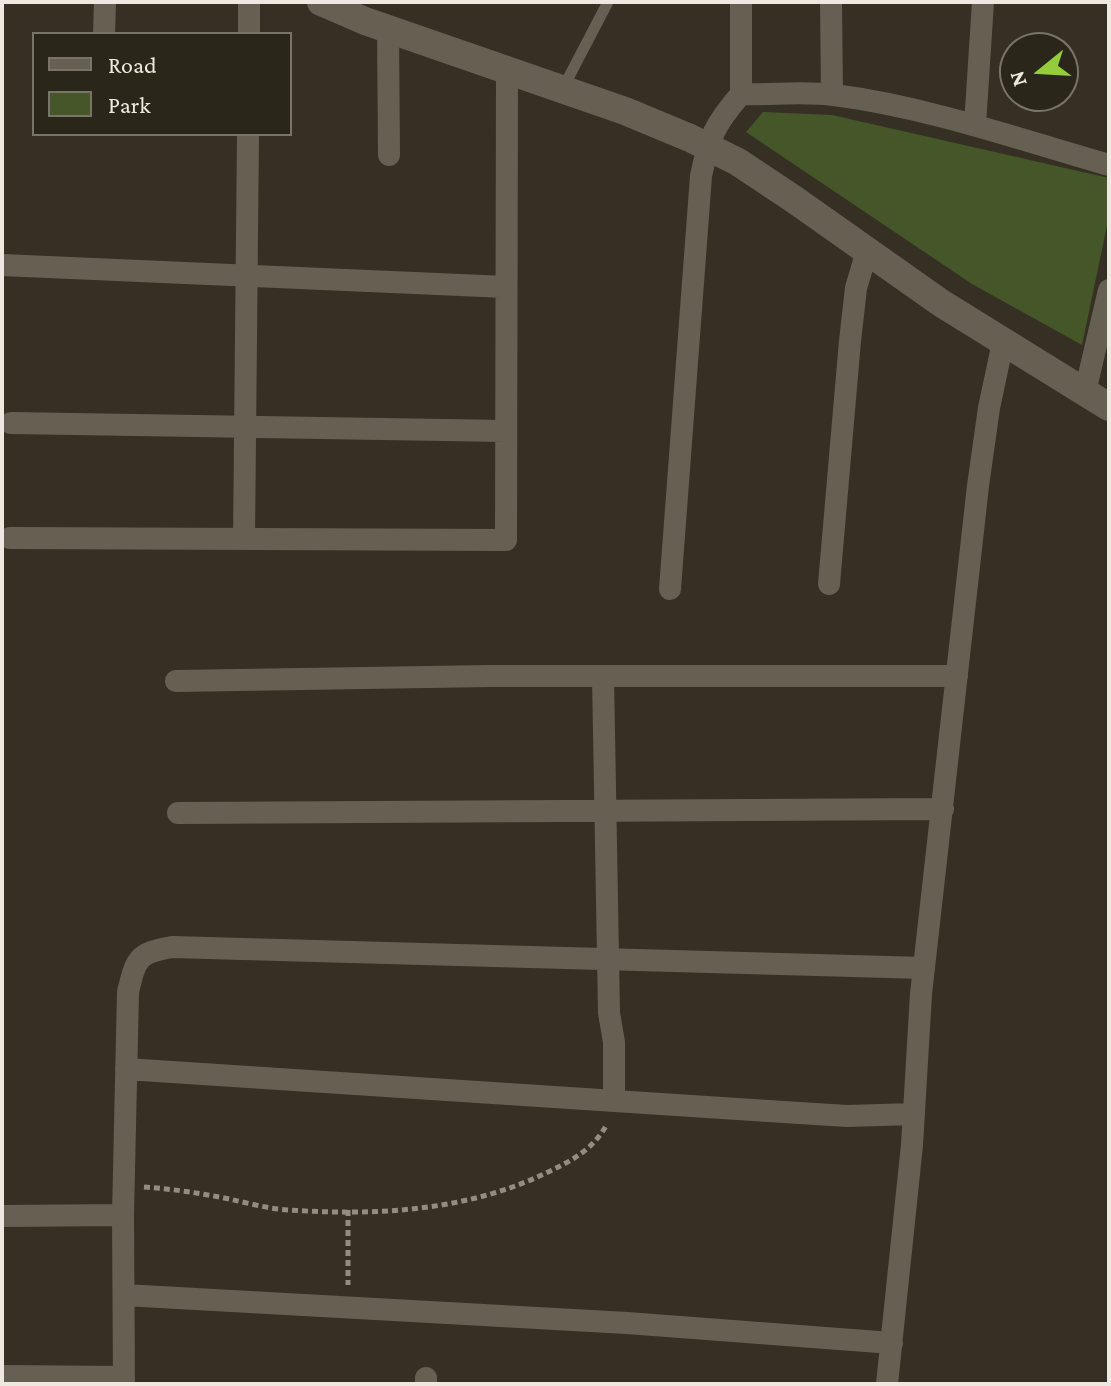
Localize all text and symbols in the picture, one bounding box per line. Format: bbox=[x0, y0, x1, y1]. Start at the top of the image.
legend bbox=[32, 32, 292, 136]
north arrow bbox=[999, 32, 1079, 112]
text: Road bbox=[108, 51, 157, 78]
text: N bbox=[1003, 68, 1032, 90]
text: Park bbox=[108, 91, 151, 118]

